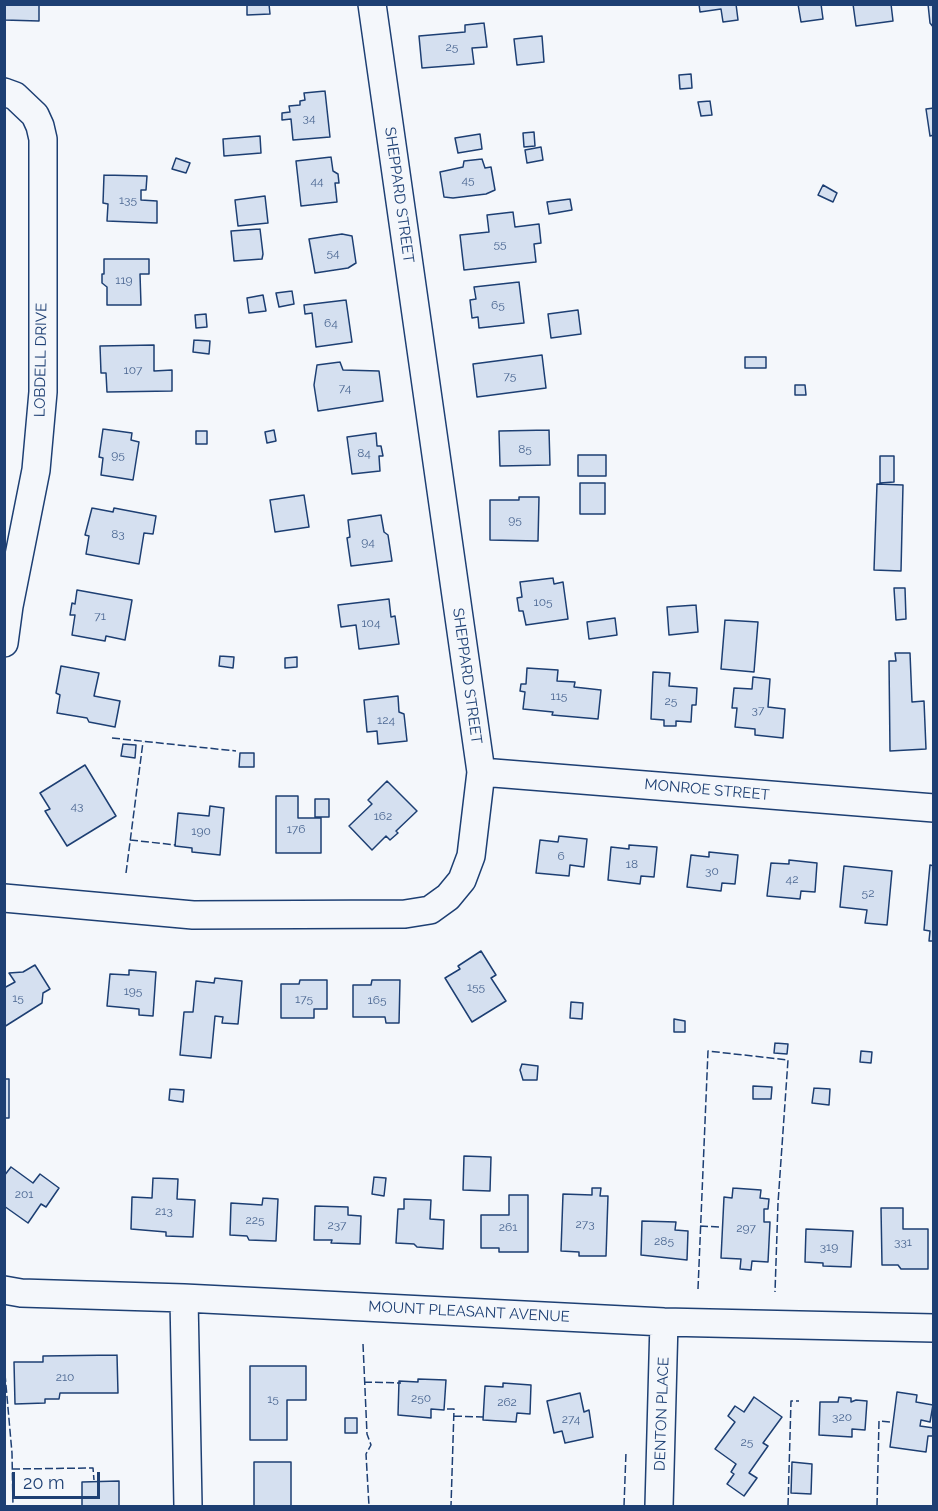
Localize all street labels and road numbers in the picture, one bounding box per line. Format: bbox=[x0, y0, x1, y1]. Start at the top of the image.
street label: SHEPPARD STREET bbox=[381, 126, 417, 264]
street label: LOBDELL DRIVE bbox=[31, 303, 51, 417]
street label: SHEPPARD STREET bbox=[449, 607, 485, 745]
street label: MONROE STREET bbox=[644, 776, 770, 804]
street label: MOUNT PLEASANT AVENUE bbox=[368, 1298, 570, 1326]
street label: DENTON PLACE bbox=[651, 1357, 673, 1471]

